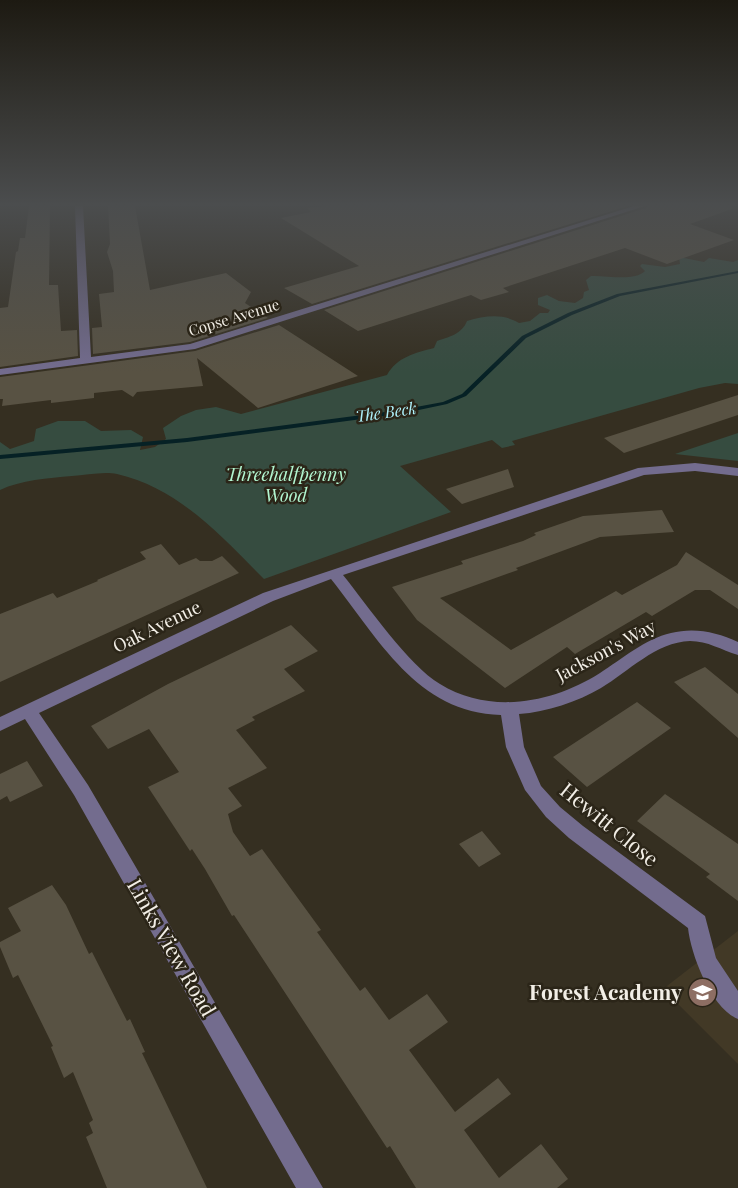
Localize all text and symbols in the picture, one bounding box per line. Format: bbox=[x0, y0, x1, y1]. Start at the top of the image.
street label: Copse Avenue bbox=[186, 294, 282, 340]
water label: The Beck bbox=[354, 397, 418, 426]
park label: Threehalfpenny Wood bbox=[226, 462, 347, 507]
street label: Oak Avenue bbox=[108, 594, 205, 658]
street label: Jackson's Way bbox=[550, 614, 660, 687]
street label: Hewitt Close bbox=[555, 775, 665, 872]
street label: Links View Road bbox=[122, 873, 223, 1021]
place label: Forest Academy bbox=[529, 977, 682, 1005]
school or university icon: Forest Academy bbox=[687, 977, 719, 1009]

